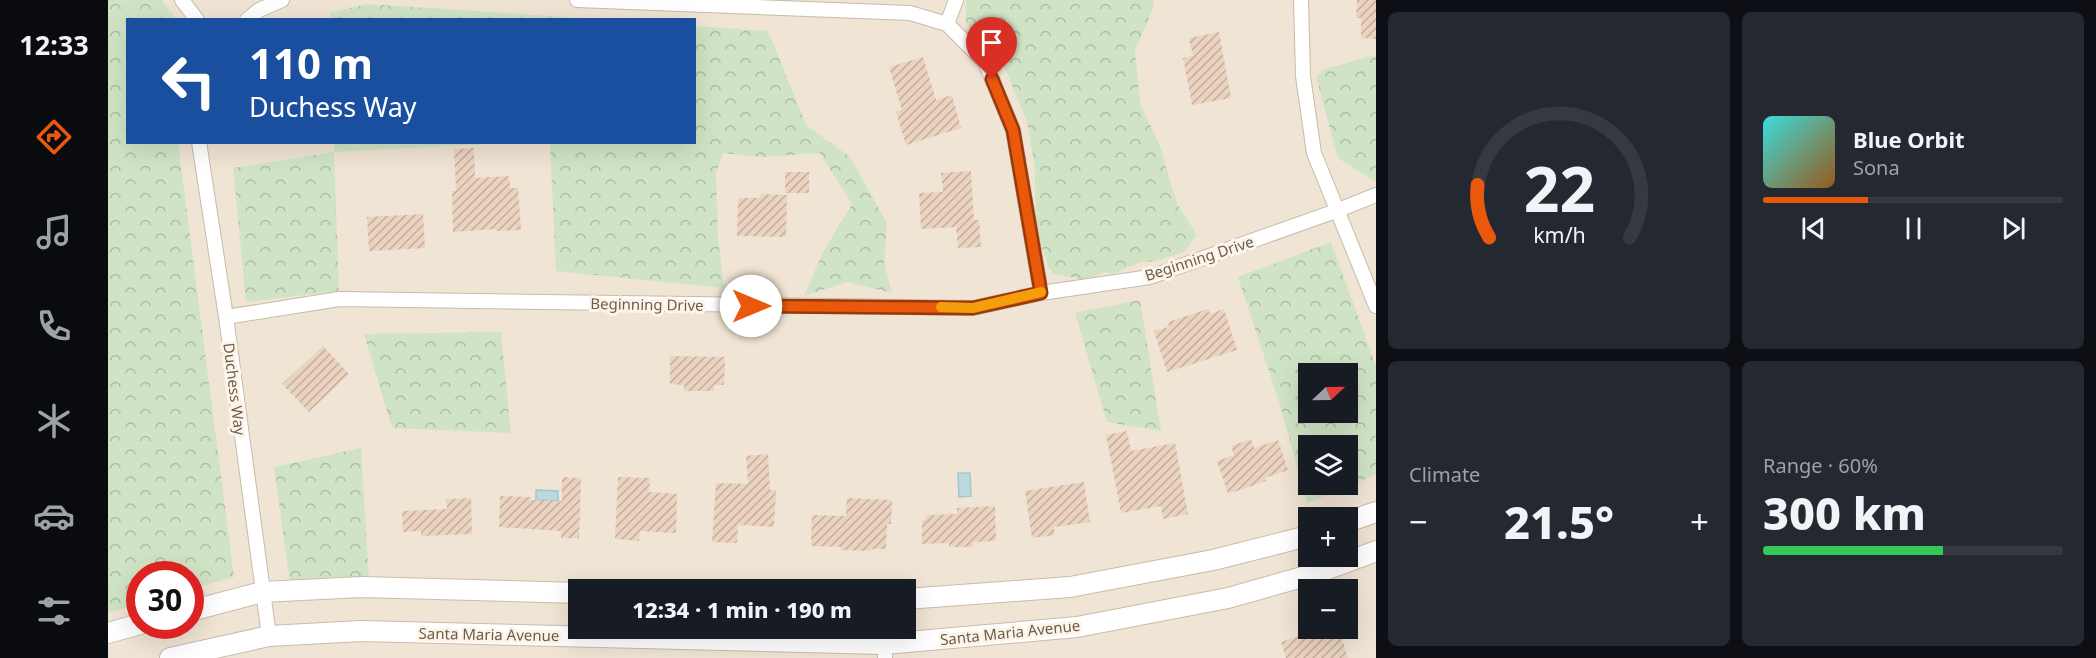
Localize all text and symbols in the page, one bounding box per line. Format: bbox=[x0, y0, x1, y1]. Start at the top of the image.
pin bbox=[966, 17, 1017, 79]
text: 12:33 bbox=[19, 26, 89, 63]
icon: arrive bbox=[975, 26, 1008, 59]
text: 110 m bbox=[249, 34, 373, 91]
icon: left bbox=[150, 42, 228, 120]
text: Duchess Way bbox=[249, 88, 417, 125]
icon: directions bbox=[33, 116, 75, 158]
text: Blue Orbit bbox=[1853, 124, 1965, 154]
text: 22 bbox=[1523, 145, 1595, 230]
text: Sona bbox=[1853, 154, 1900, 181]
icon: music bbox=[33, 211, 75, 253]
icon: previous bbox=[1797, 212, 1830, 245]
icon: pause bbox=[1897, 212, 1930, 245]
icon: next bbox=[1997, 212, 2030, 245]
text: km/h bbox=[1533, 220, 1585, 249]
street label: Beginning Drive bbox=[1142, 231, 1256, 285]
position arrow bbox=[719, 274, 783, 338]
street label: Beginning Drive bbox=[590, 293, 704, 315]
icon: phone bbox=[33, 305, 75, 347]
street label: Duchess Way bbox=[219, 342, 251, 437]
north arrow bbox=[1298, 363, 1358, 423]
map controls bbox=[1298, 363, 1358, 639]
icon: climate bbox=[33, 400, 75, 442]
button: layers bbox=[1298, 435, 1358, 495]
text: Range · 60% bbox=[1763, 452, 1878, 479]
text: Climate bbox=[1409, 461, 1480, 488]
text: 300 km bbox=[1763, 482, 1926, 543]
text: 21.5° bbox=[1504, 491, 1614, 552]
icon: car bbox=[33, 495, 75, 537]
text: − bbox=[1409, 499, 1428, 544]
text: + bbox=[1690, 499, 1709, 544]
button: + bbox=[1298, 507, 1358, 567]
speed limit sign: 30 bbox=[126, 561, 204, 639]
button: − bbox=[1298, 579, 1358, 639]
icon: filters bbox=[33, 590, 75, 632]
text: 12:34 · 1 min · 190 m bbox=[632, 594, 852, 624]
street label: Santa Maria Avenue bbox=[939, 615, 1081, 649]
street label: Santa Maria Avenue bbox=[418, 623, 560, 645]

